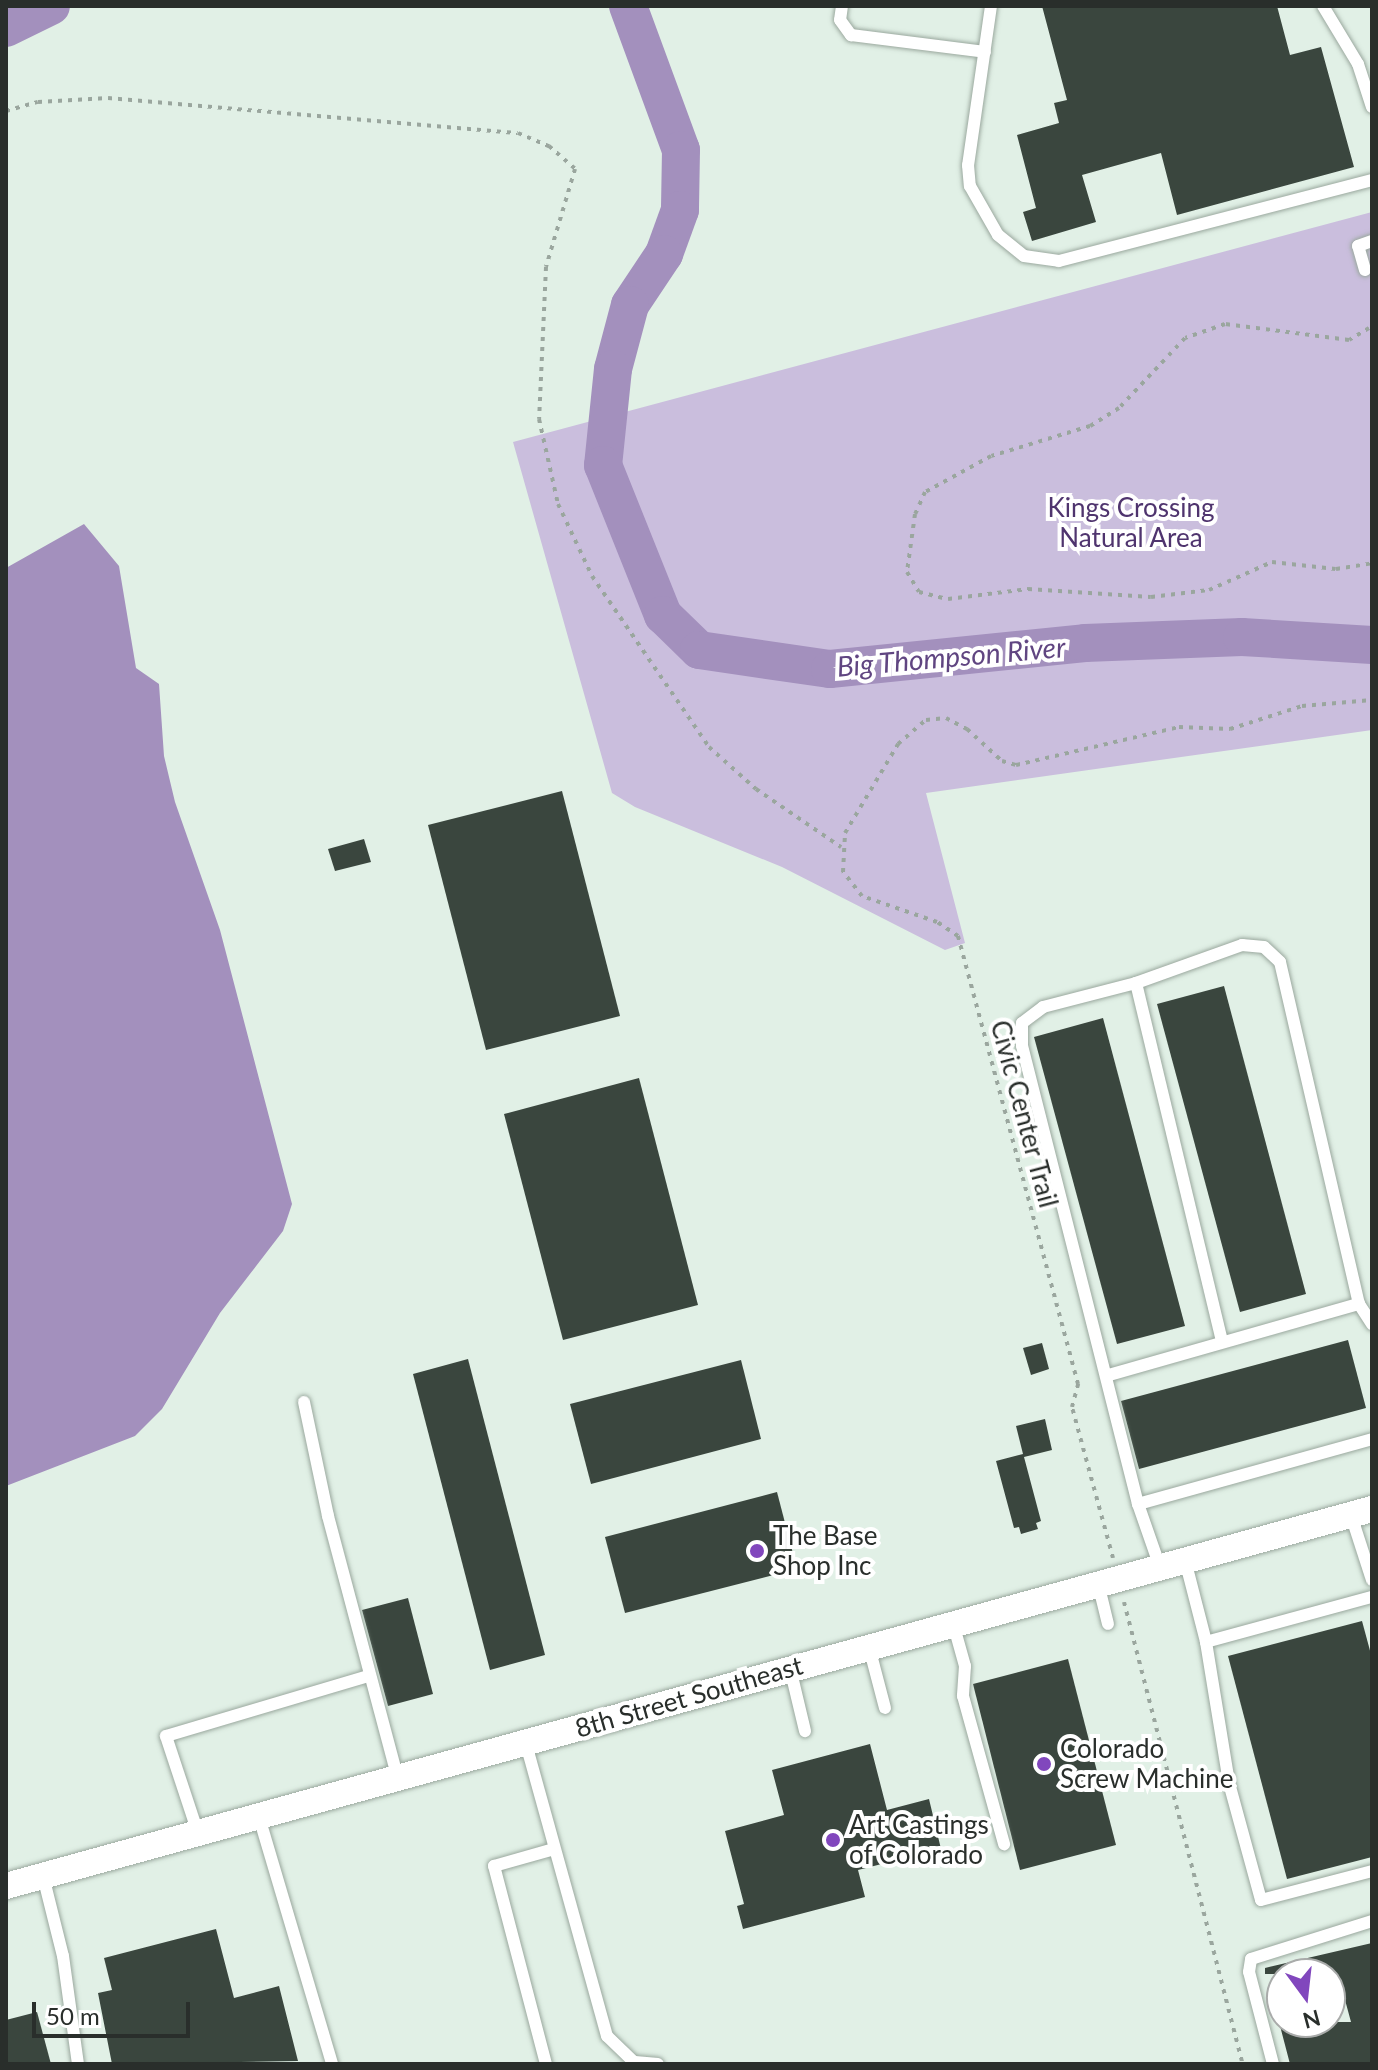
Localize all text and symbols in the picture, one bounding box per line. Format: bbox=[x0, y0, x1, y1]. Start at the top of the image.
park label: Kings Crossing Natural Area bbox=[1047, 492, 1215, 554]
water label: Big Thompson River bbox=[835, 629, 1067, 683]
street label: Civic Center Trail bbox=[984, 1016, 1064, 1212]
place label: The Base Shop Inc bbox=[773, 1520, 878, 1582]
marker: The Base Shop Inc bbox=[748, 1542, 766, 1560]
street label: 8th Street Southeast bbox=[572, 1650, 806, 1744]
place label: Colorado Screw Machine bbox=[1060, 1733, 1234, 1794]
marker: Colorado Screw Machine bbox=[1035, 1755, 1053, 1773]
place label: Art Castings of Colorado bbox=[849, 1809, 989, 1870]
marker: Art Castings of Colorado bbox=[824, 1831, 842, 1849]
north arrow bbox=[1266, 1958, 1346, 2038]
scale bar bbox=[36, 1986, 194, 2036]
text: 50 m bbox=[46, 2001, 100, 2030]
text: N bbox=[1300, 2004, 1324, 2035]

